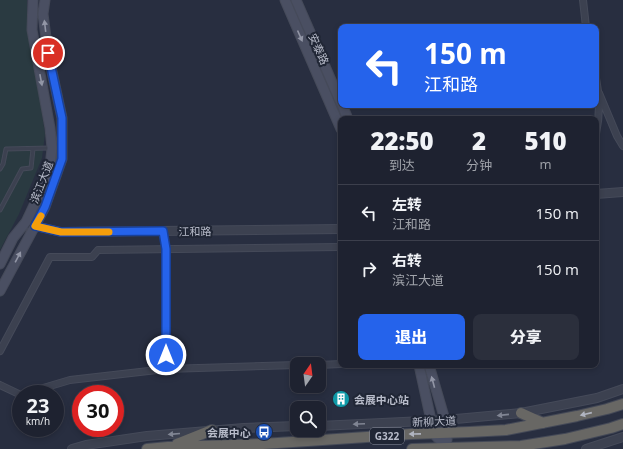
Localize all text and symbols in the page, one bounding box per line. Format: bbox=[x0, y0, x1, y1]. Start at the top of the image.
one-way arrow bbox=[42, 20, 48, 32]
one-way arrow bbox=[297, 30, 303, 42]
street label: 安泰路 bbox=[305, 31, 333, 67]
text: 150 m bbox=[424, 34, 507, 72]
pin bbox=[31, 36, 65, 70]
icon: left bbox=[358, 40, 410, 92]
icon: arrive bbox=[37, 42, 59, 64]
text: 江和路 bbox=[424, 72, 478, 96]
one-way arrow bbox=[39, 74, 45, 86]
text: 22:50 bbox=[370, 124, 434, 157]
text: 2 bbox=[472, 124, 486, 157]
text: 510 bbox=[524, 124, 567, 157]
text: m bbox=[539, 155, 551, 173]
text: 到达 bbox=[389, 156, 415, 174]
text: 分钟 bbox=[466, 156, 492, 174]
street label: 滨江大道 bbox=[26, 159, 56, 205]
text: 左转 bbox=[392, 194, 422, 214]
icon: left bbox=[358, 202, 380, 224]
text: 150 m bbox=[535, 203, 579, 223]
text: 江和路 bbox=[392, 215, 431, 233]
street label: 江和路 bbox=[178, 223, 212, 239]
text: 右转 bbox=[392, 250, 422, 270]
one-way arrow bbox=[15, 251, 22, 263]
icon: right bbox=[358, 258, 380, 280]
text: 150 m bbox=[535, 259, 579, 279]
text: 滨江大道 bbox=[392, 271, 444, 289]
button: 退出 bbox=[358, 314, 465, 360]
button: 分享 bbox=[473, 314, 579, 360]
position arrow bbox=[145, 334, 187, 376]
north arrow bbox=[290, 357, 326, 393]
map controls bbox=[290, 357, 326, 437]
one-way arrow bbox=[430, 376, 436, 389]
speed limit sign: 30 bbox=[72, 385, 124, 437]
building icon: 会展中心站 bbox=[331, 389, 351, 409]
text: 23 bbox=[27, 392, 49, 419]
place label: 会展中心站 bbox=[354, 392, 409, 407]
button: search bbox=[290, 401, 326, 437]
one-way arrow bbox=[497, 412, 509, 418]
one-way arrow bbox=[579, 412, 592, 418]
street label: 新柳大道 bbox=[412, 413, 456, 429]
text: km/h bbox=[26, 414, 50, 428]
one-way arrow bbox=[353, 420, 365, 427]
bus stop icon: 会展中心 bbox=[254, 422, 274, 442]
place label: 会展中心 bbox=[207, 425, 251, 440]
road number: G322 bbox=[370, 428, 404, 444]
one-way arrow bbox=[168, 430, 180, 437]
one-way arrow bbox=[408, 431, 421, 437]

